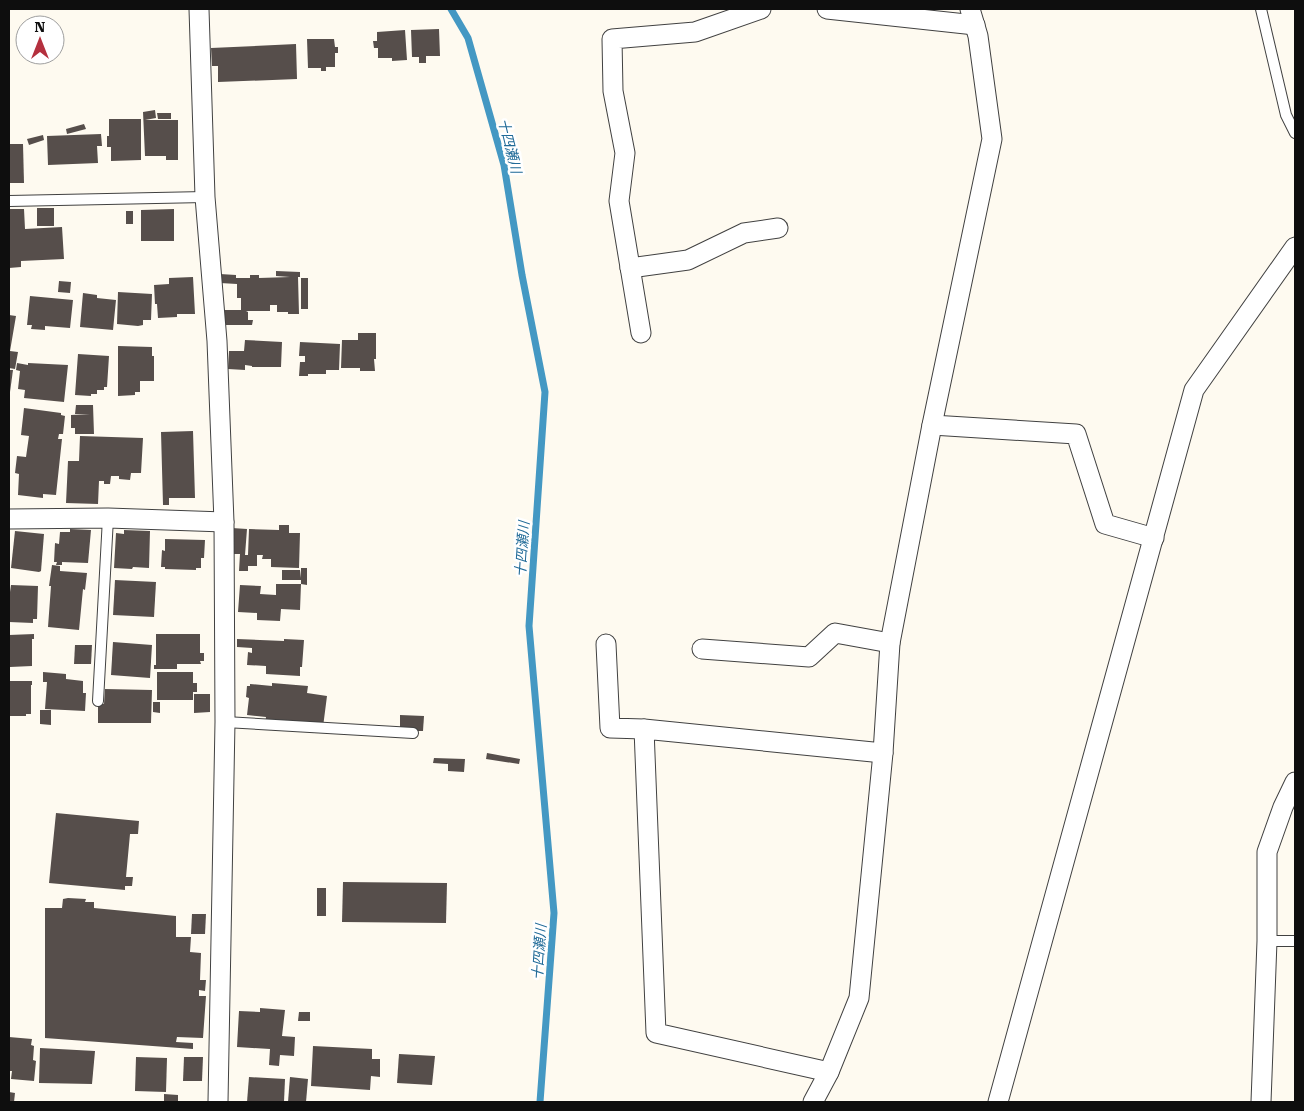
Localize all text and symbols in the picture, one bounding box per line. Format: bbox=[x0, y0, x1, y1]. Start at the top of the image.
north arrow bbox=[15, 15, 65, 65]
text: N bbox=[35, 19, 46, 35]
water label: 十四瀬川 bbox=[495, 117, 525, 177]
water label: 十四瀬川 bbox=[512, 519, 532, 577]
water label: 十四瀬川 bbox=[529, 922, 549, 980]

